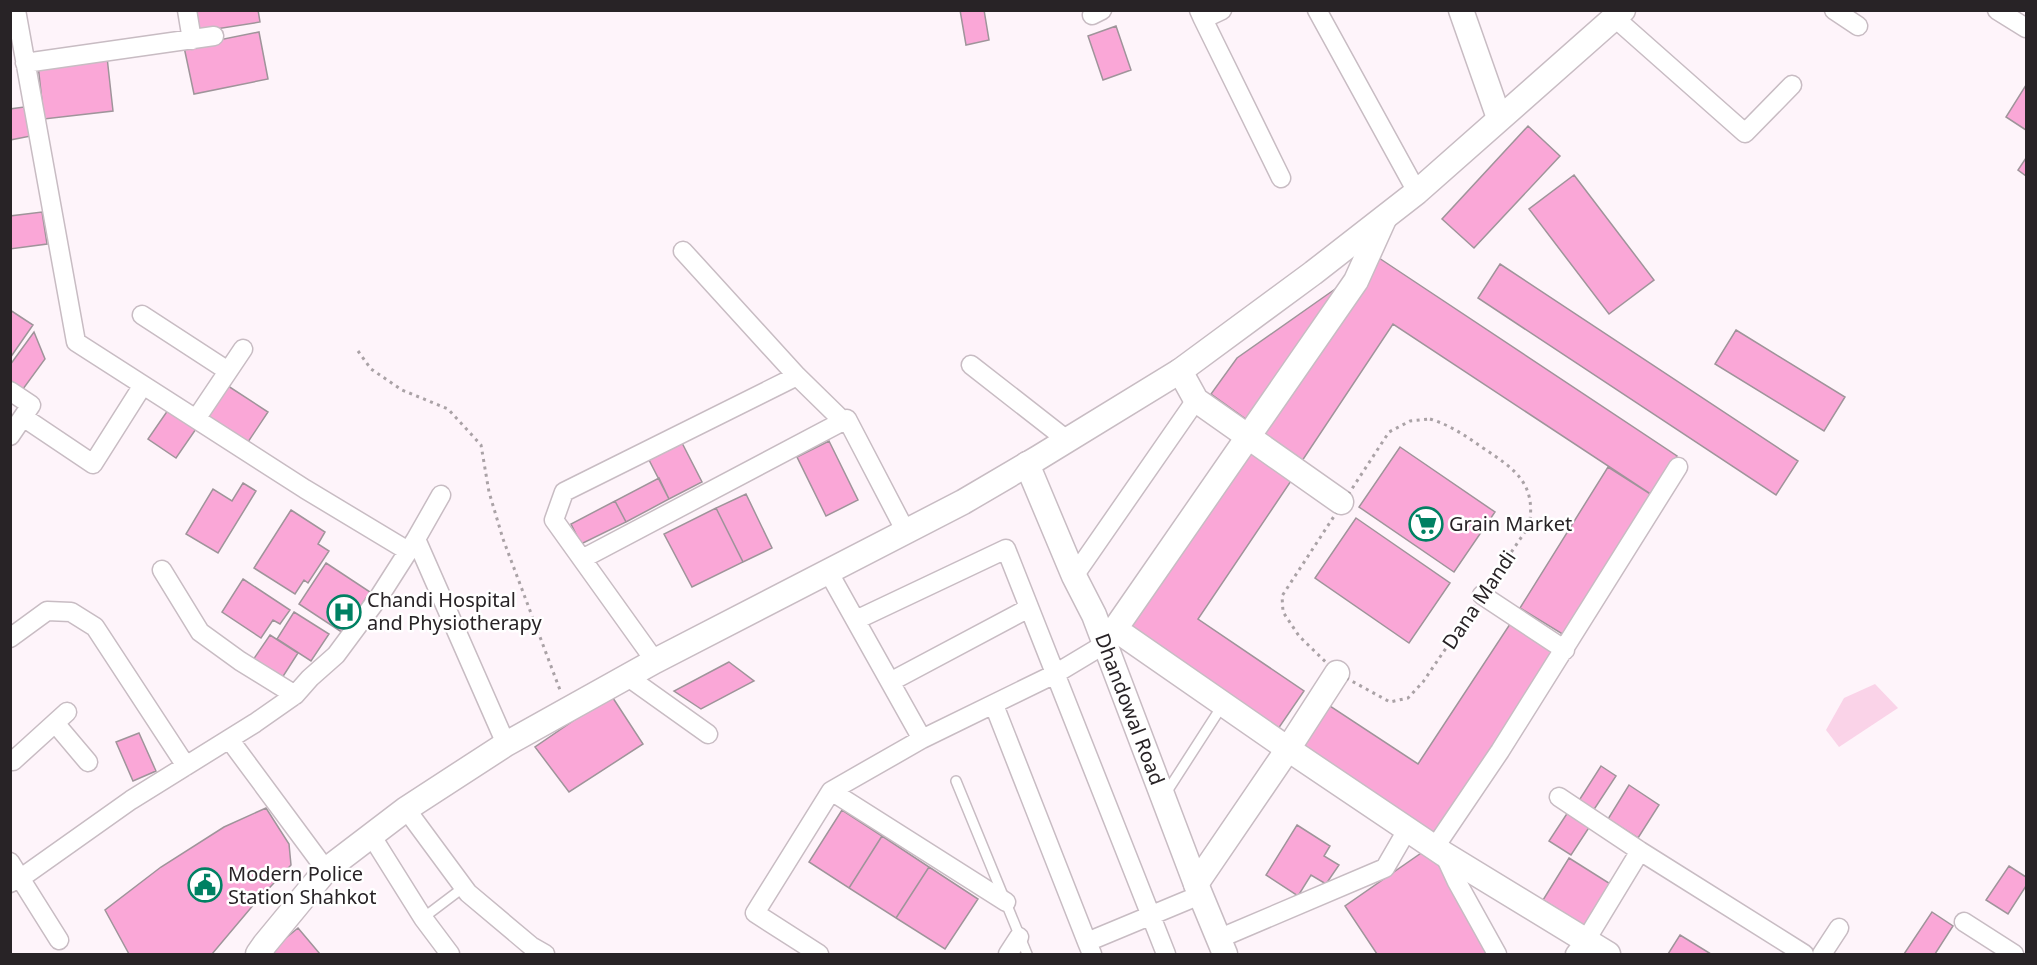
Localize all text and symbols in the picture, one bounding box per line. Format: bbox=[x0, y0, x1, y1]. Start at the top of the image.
supermarket icon: Grain Market bbox=[1408, 506, 1444, 542]
place label: Grain Market bbox=[1449, 510, 1572, 537]
street label: Dana Mandi bbox=[1436, 545, 1522, 654]
place label: Chandi Hospital and Physiotherapy bbox=[367, 586, 542, 636]
hospital icon: Chandi Hospital and Physiotherapy bbox=[326, 594, 362, 630]
street label: Dhandowal Road bbox=[1089, 629, 1171, 789]
place label: Modern Police Station Shahkot bbox=[228, 860, 376, 910]
public building icon: Modern Police Station Shahkot bbox=[187, 867, 223, 903]

